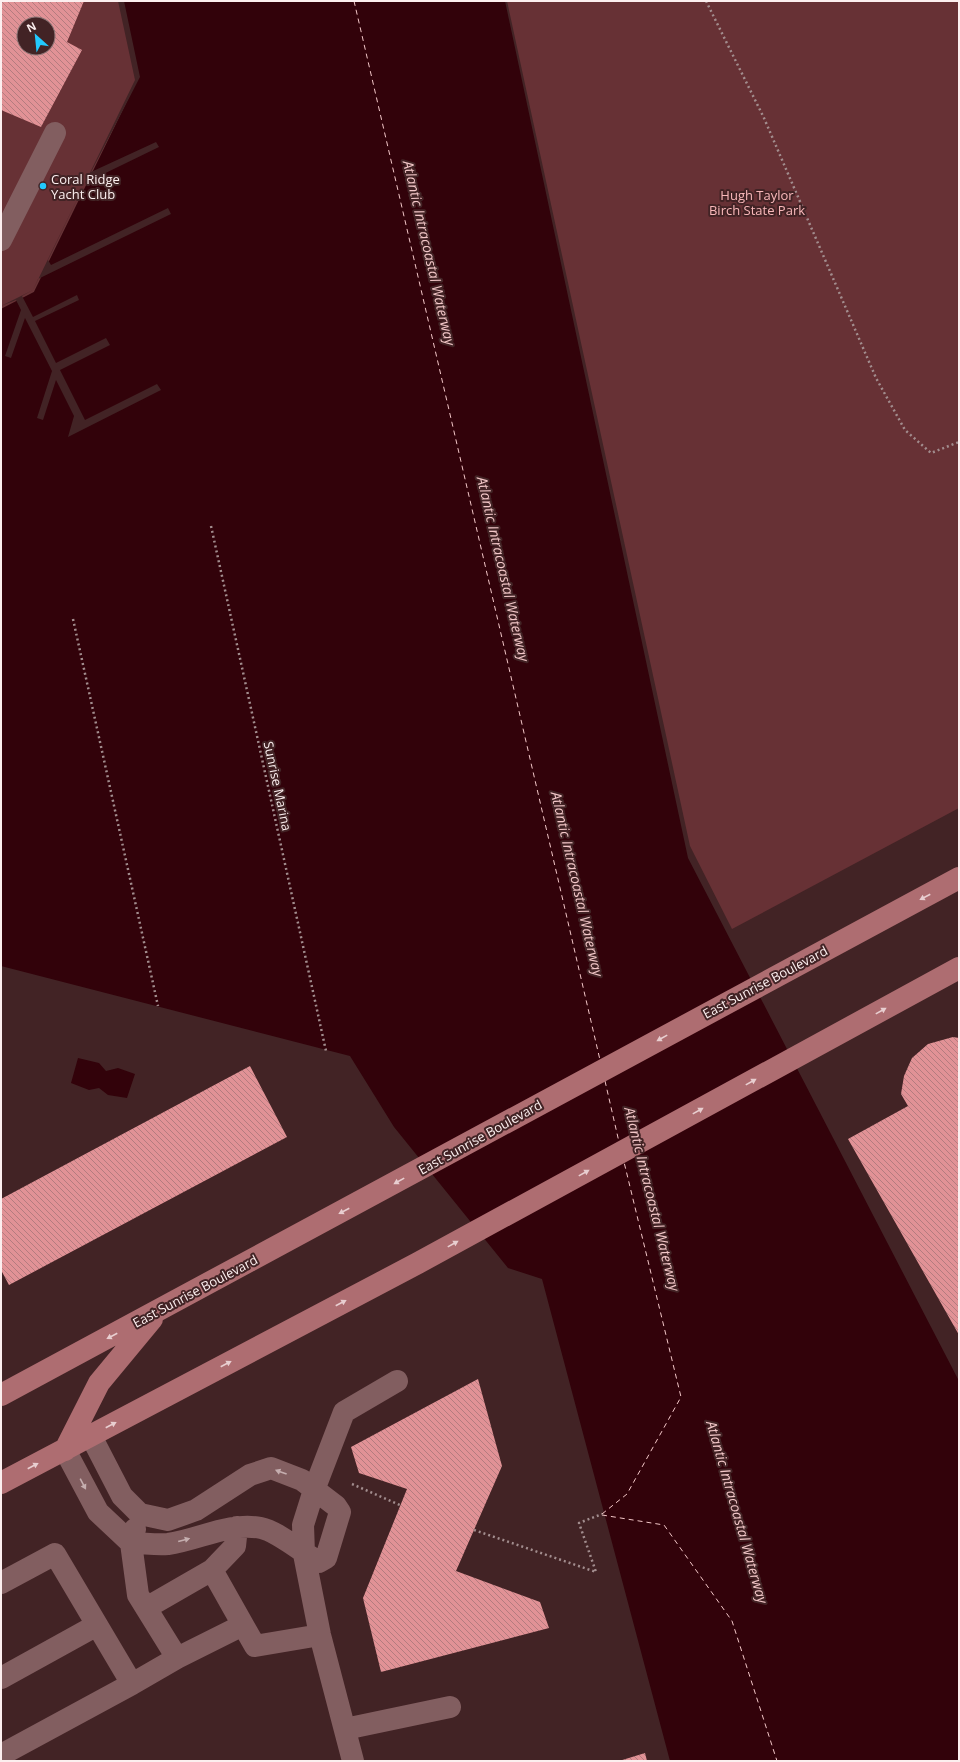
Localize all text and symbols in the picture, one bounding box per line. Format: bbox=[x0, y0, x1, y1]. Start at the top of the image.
north arrow bbox=[16, 16, 56, 56]
text: N bbox=[24, 18, 39, 35]
water label: Atlantic Intracoastal Waterway bbox=[399, 158, 460, 349]
place label: Coral Ridge Yacht Club bbox=[51, 170, 120, 203]
marker: Coral Ridge Yacht Club bbox=[38, 181, 48, 191]
park label: Hugh Taylor Birch State Park bbox=[709, 186, 805, 219]
water label: Atlantic Intracoastal Waterway bbox=[473, 474, 534, 665]
street label: Sunrise Marina bbox=[260, 740, 296, 832]
water label: Atlantic Intracoastal Waterway bbox=[547, 789, 608, 980]
one-way arrow bbox=[919, 893, 930, 900]
street label: East Sunrise Boulevard bbox=[699, 941, 831, 1023]
one-way arrow bbox=[875, 1007, 887, 1014]
one-way arrow bbox=[656, 1035, 668, 1042]
one-way arrow bbox=[745, 1078, 756, 1085]
street label: East Sunrise Boulevard bbox=[415, 1095, 545, 1179]
water label: Atlantic Intracoastal Waterway bbox=[620, 1104, 685, 1294]
one-way arrow bbox=[692, 1107, 704, 1114]
one-way arrow bbox=[578, 1169, 589, 1176]
one-way arrow bbox=[394, 1178, 405, 1185]
one-way arrow bbox=[338, 1208, 350, 1214]
one-way arrow bbox=[447, 1241, 458, 1247]
street label: East Sunrise Boulevard bbox=[129, 1250, 261, 1332]
one-way arrow bbox=[336, 1300, 347, 1307]
one-way arrow bbox=[106, 1332, 118, 1339]
one-way arrow bbox=[221, 1361, 232, 1367]
water label: Atlantic Intracoastal Waterway bbox=[702, 1417, 773, 1607]
one-way arrow bbox=[106, 1422, 117, 1428]
one-way arrow bbox=[27, 1463, 39, 1470]
one-way arrow bbox=[274, 1468, 286, 1474]
one-way arrow bbox=[80, 1478, 86, 1490]
one-way arrow bbox=[178, 1537, 190, 1543]

